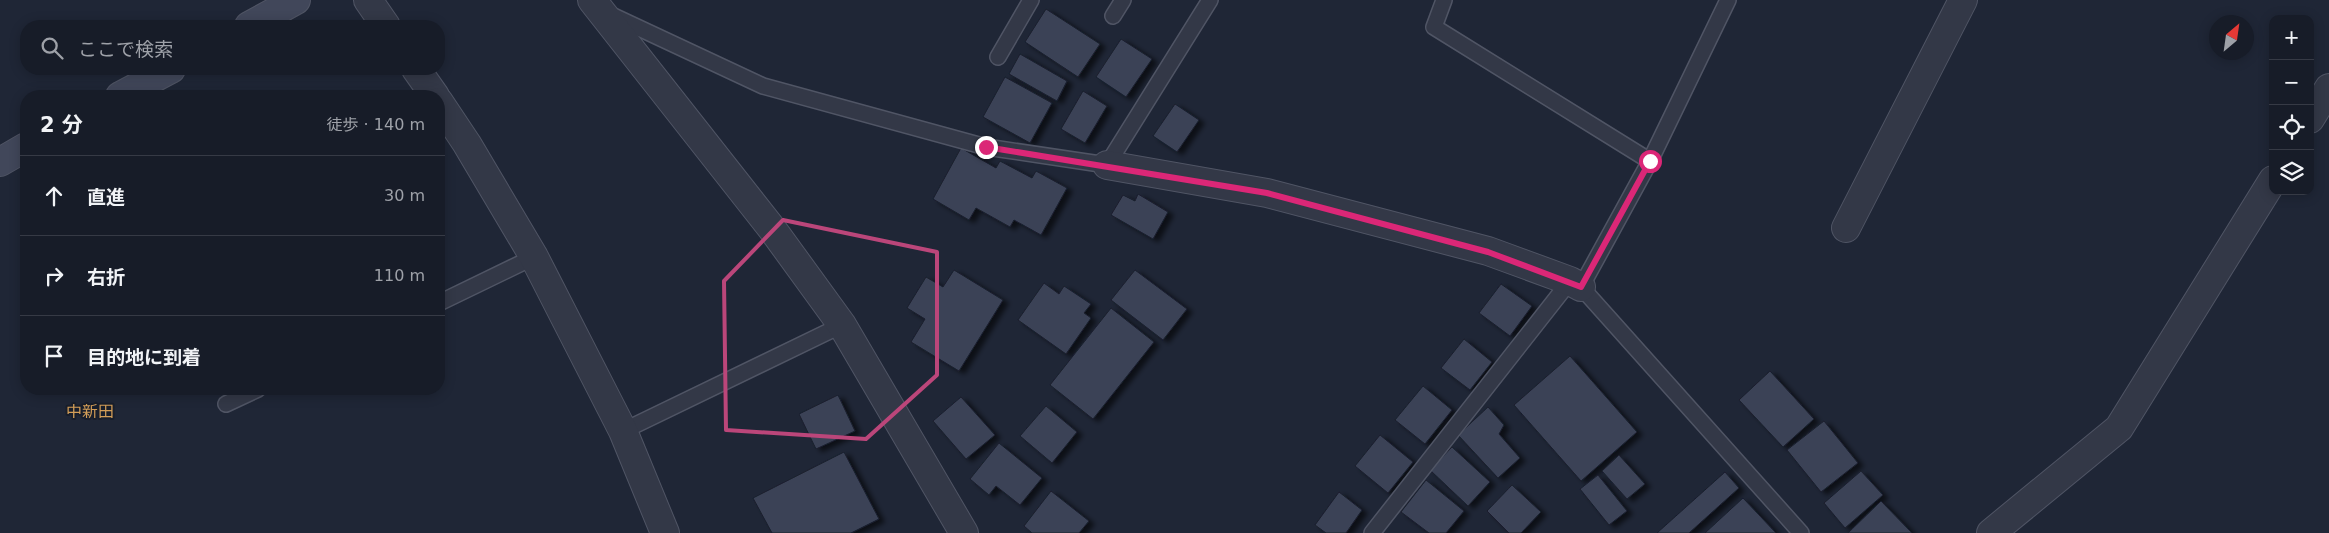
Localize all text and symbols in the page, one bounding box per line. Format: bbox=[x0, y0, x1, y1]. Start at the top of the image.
north arrow bbox=[2209, 15, 2254, 60]
map controls bbox=[2269, 15, 2314, 195]
button: + bbox=[2269, 15, 2314, 60]
search box bbox=[20, 20, 445, 75]
icon: search bbox=[38, 34, 66, 62]
text: ここで検索 bbox=[78, 38, 173, 60]
button: − bbox=[2269, 60, 2314, 105]
button: locate bbox=[2269, 105, 2314, 150]
text: 2 分 bbox=[40, 113, 83, 137]
text: 徒歩 · 140 m bbox=[327, 115, 425, 134]
route end bbox=[975, 136, 998, 159]
route start bbox=[1639, 150, 1662, 173]
button: layers bbox=[2269, 150, 2314, 195]
icon: ahead bbox=[40, 182, 68, 210]
text: 直進 bbox=[87, 186, 125, 208]
text: 30 m bbox=[384, 186, 425, 205]
icon: right bbox=[40, 262, 68, 290]
text: 右折 bbox=[87, 266, 125, 288]
text: 110 m bbox=[374, 266, 425, 285]
icon: arrive bbox=[40, 342, 68, 370]
text: 目的地に到着 bbox=[87, 346, 201, 368]
district label: 中新田 bbox=[66, 402, 114, 421]

